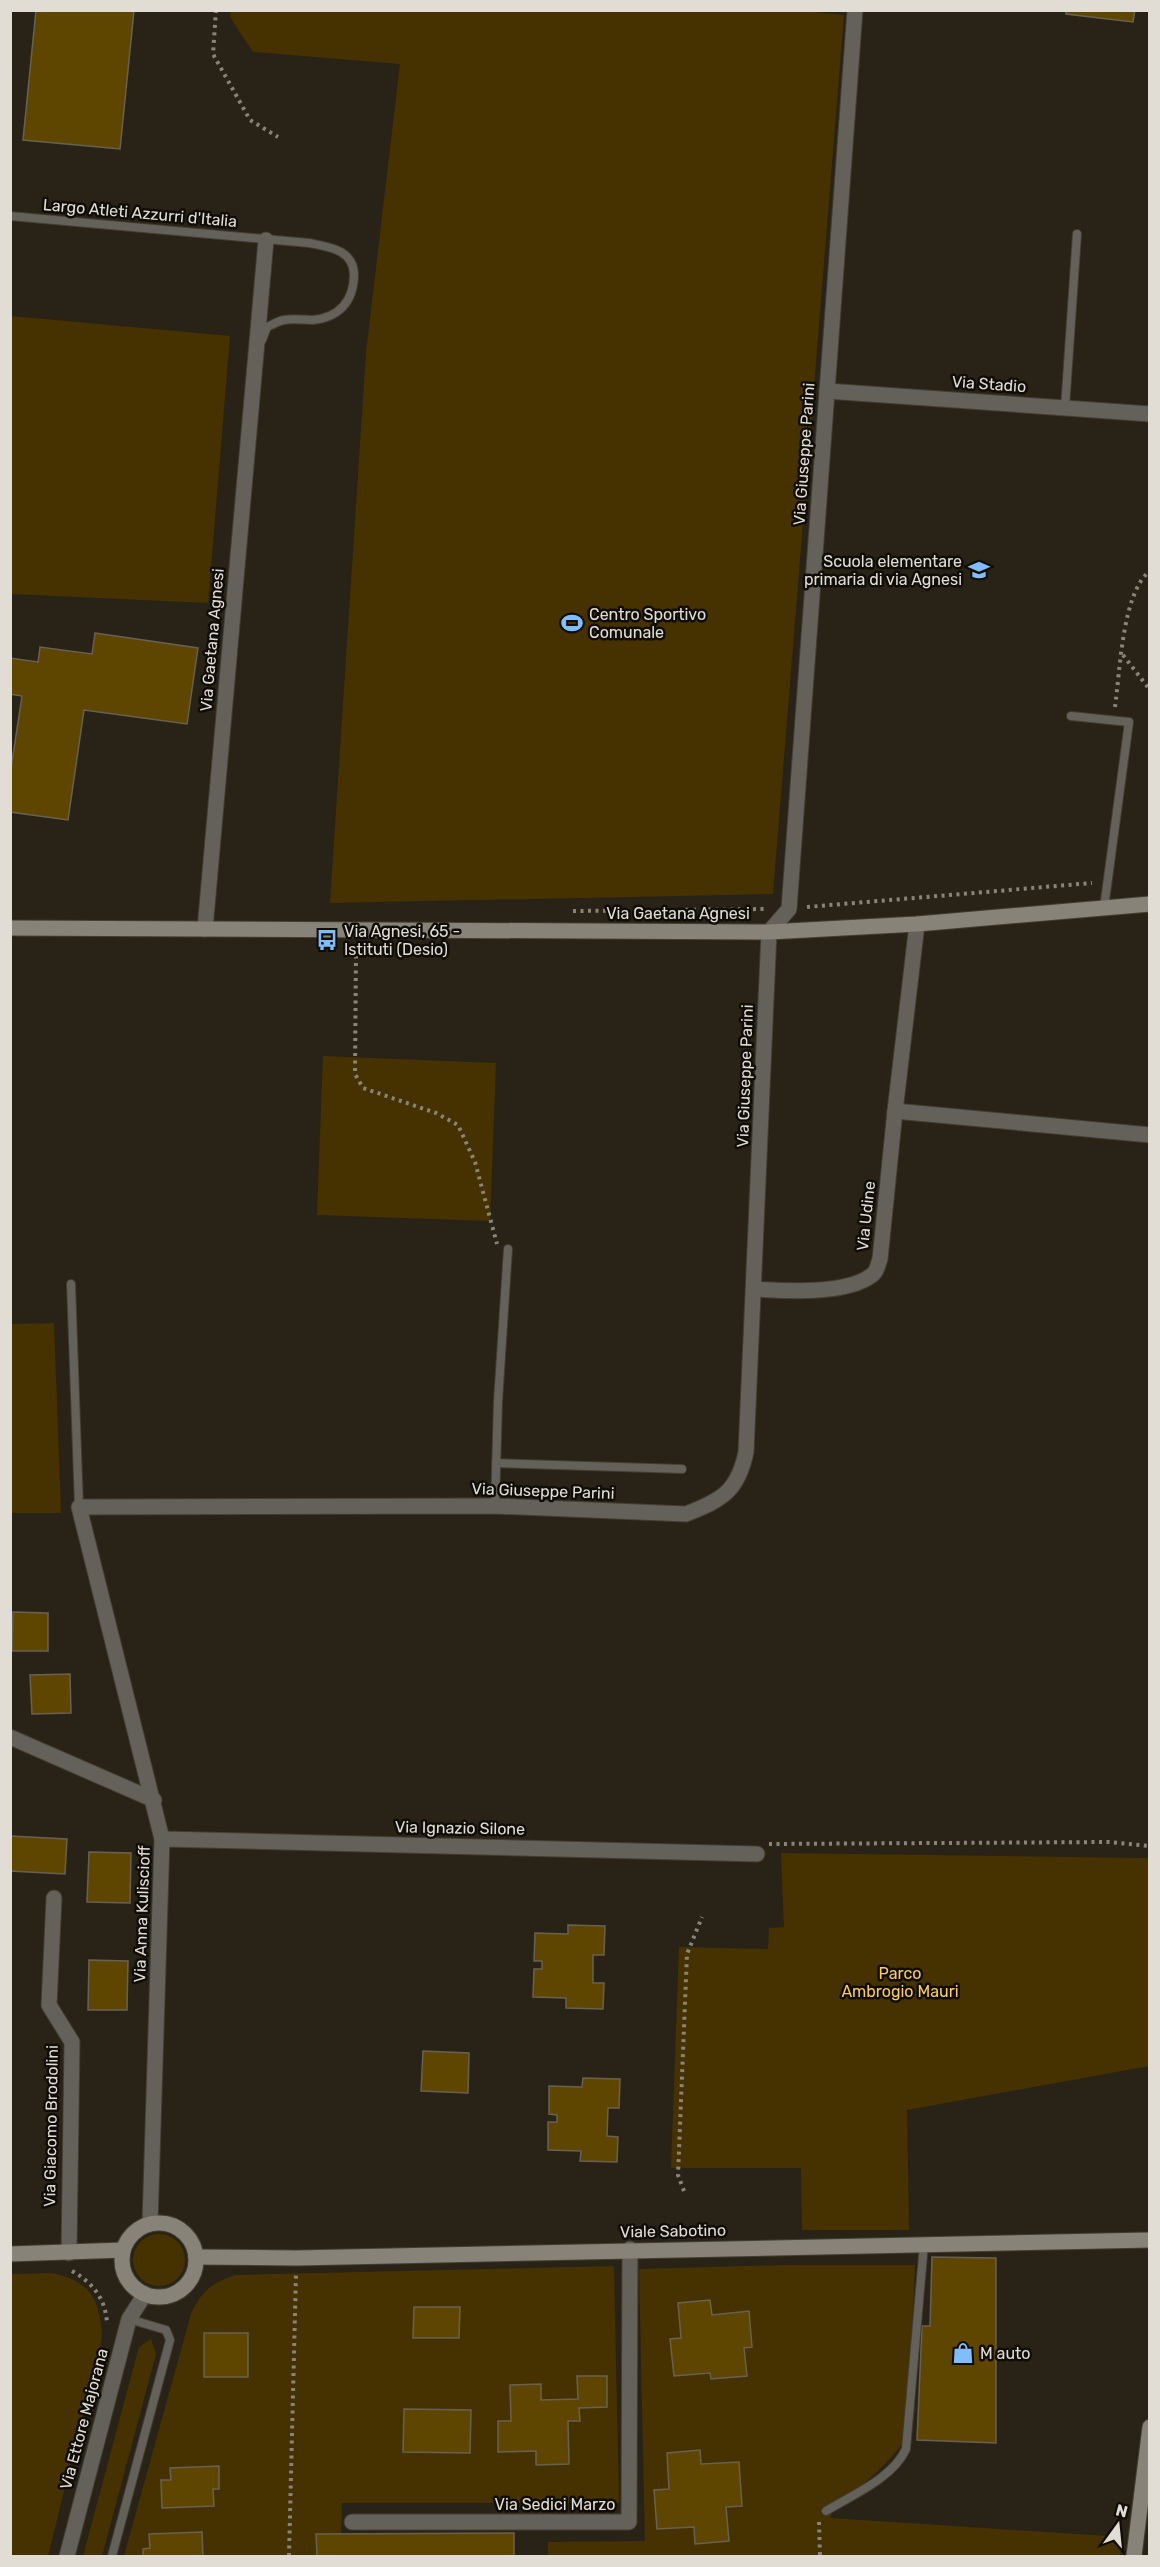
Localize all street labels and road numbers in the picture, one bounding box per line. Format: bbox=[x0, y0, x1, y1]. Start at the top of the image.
street label: Largo Atleti Azzurri d'Italia bbox=[42, 195, 238, 231]
street label: Via Stadio bbox=[951, 372, 1027, 396]
street label: Via Giuseppe Parini bbox=[790, 382, 818, 526]
street label: Via Gaetana Agnesi bbox=[196, 568, 228, 712]
street label: Via Gaetana Agnesi bbox=[606, 904, 750, 923]
street label: Via Giuseppe Parini bbox=[733, 1004, 757, 1148]
street label: Via Udine bbox=[853, 1180, 879, 1252]
street label: Via Giuseppe Parini bbox=[471, 1479, 615, 1503]
street label: Via Ignazio Silone bbox=[395, 1817, 525, 1839]
street label: Via Anna Kuliscioff bbox=[130, 1845, 154, 1983]
street label: Via Giacomo Brodolini bbox=[40, 2045, 62, 2207]
street label: Viale Sabotino bbox=[620, 2221, 726, 2241]
street label: Via Ettore Majorana bbox=[56, 2346, 112, 2492]
street label: Via Sedici Marzo bbox=[495, 2495, 615, 2514]

